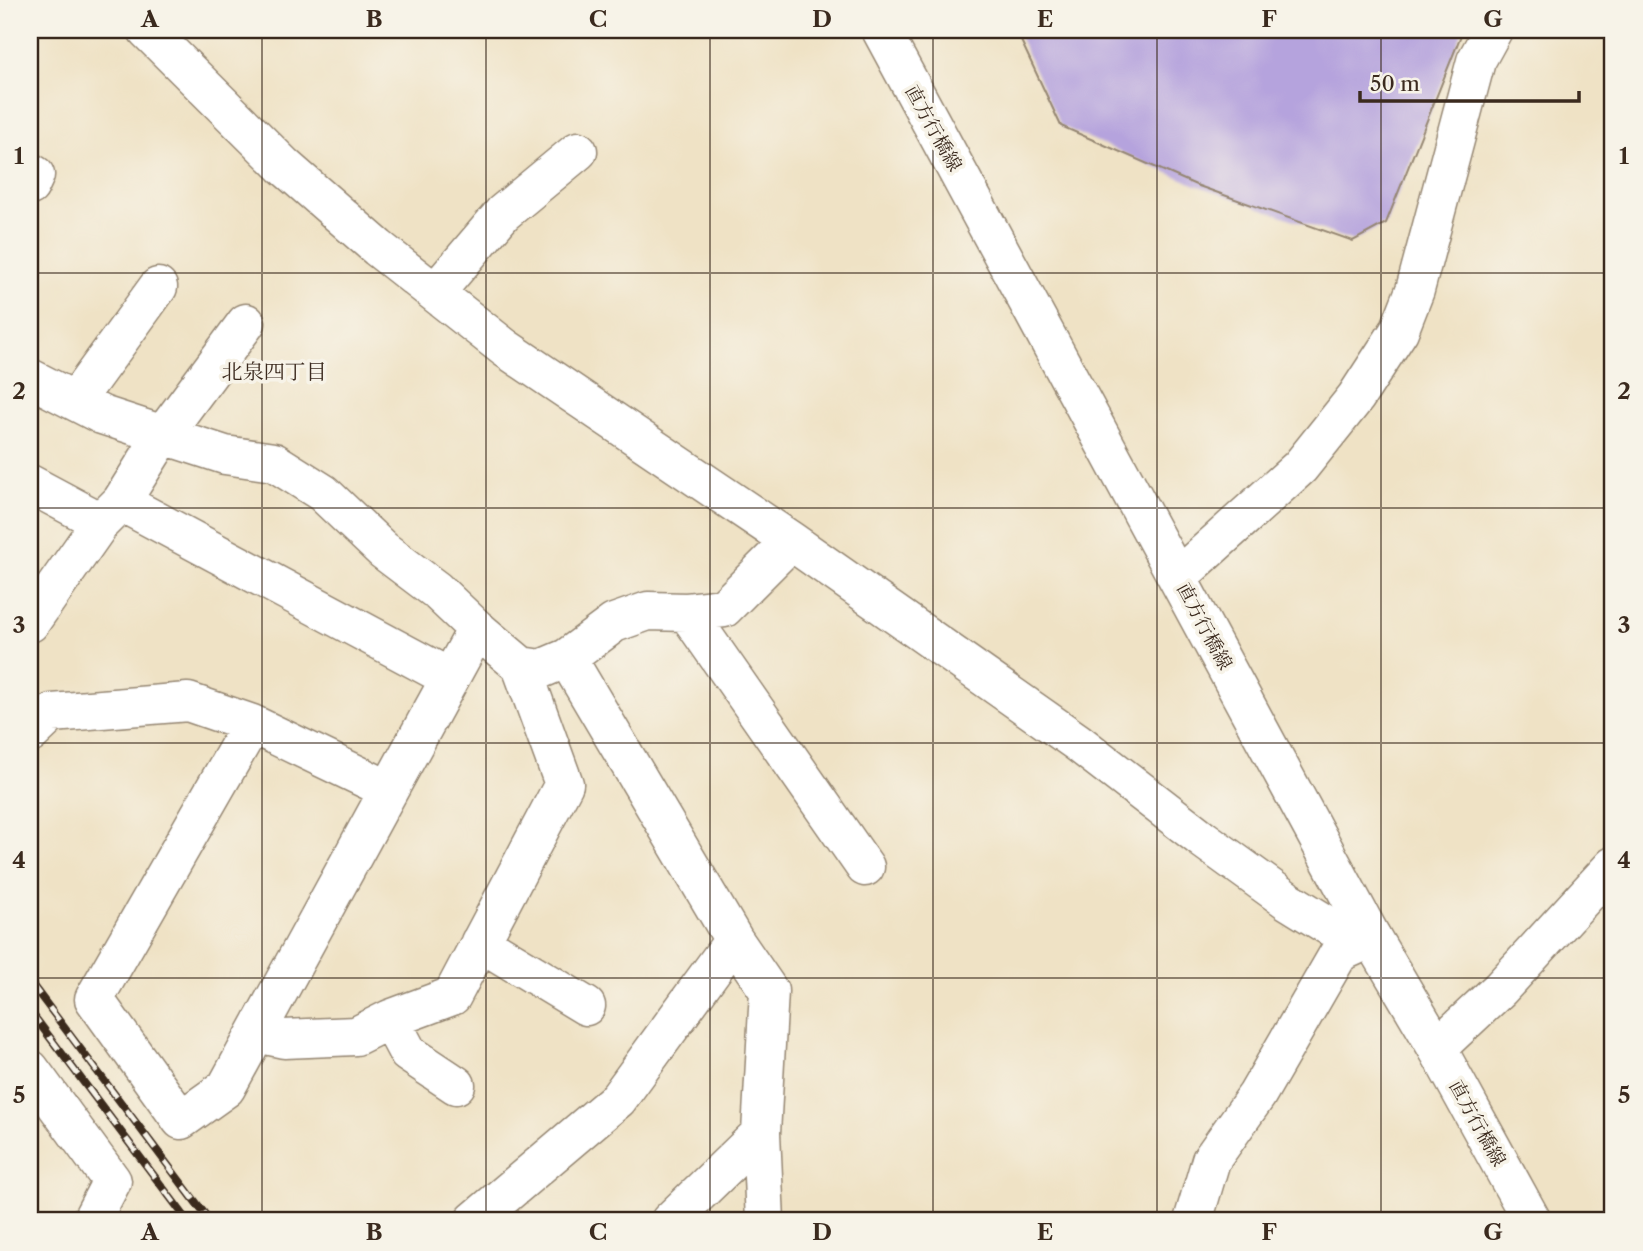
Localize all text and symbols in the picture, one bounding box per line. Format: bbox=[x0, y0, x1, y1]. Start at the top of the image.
text: A bbox=[140, 5, 160, 33]
text: B bbox=[365, 5, 383, 33]
text: C bbox=[589, 5, 607, 33]
text: D bbox=[812, 5, 832, 33]
text: E bbox=[1037, 5, 1053, 33]
text: F bbox=[1261, 5, 1277, 33]
text: G bbox=[1483, 5, 1503, 33]
scale bar bbox=[1360, 60, 1578, 104]
text: 50 m bbox=[1370, 71, 1420, 96]
street label: 直方行橋線 bbox=[900, 81, 967, 175]
text: 1 bbox=[14, 142, 25, 170]
text: 1 bbox=[1619, 142, 1630, 170]
district label: 北泉四丁目 bbox=[222, 359, 327, 384]
text: 2 bbox=[12, 377, 26, 405]
text: 2 bbox=[1617, 377, 1631, 405]
street label: 直方行橋線 bbox=[1172, 579, 1237, 674]
text: 3 bbox=[13, 611, 26, 639]
text: 3 bbox=[1618, 611, 1631, 639]
text: 4 bbox=[12, 846, 26, 874]
text: 4 bbox=[1617, 846, 1631, 874]
street label: 直方行橋線 bbox=[1444, 1076, 1511, 1170]
text: 5 bbox=[13, 1081, 25, 1109]
text: 5 bbox=[1618, 1081, 1630, 1109]
text: A bbox=[140, 1218, 160, 1246]
text: B bbox=[365, 1218, 383, 1246]
text: C bbox=[589, 1218, 607, 1246]
text: D bbox=[812, 1218, 832, 1246]
text: E bbox=[1037, 1218, 1053, 1246]
text: F bbox=[1261, 1218, 1277, 1246]
text: G bbox=[1483, 1218, 1503, 1246]

